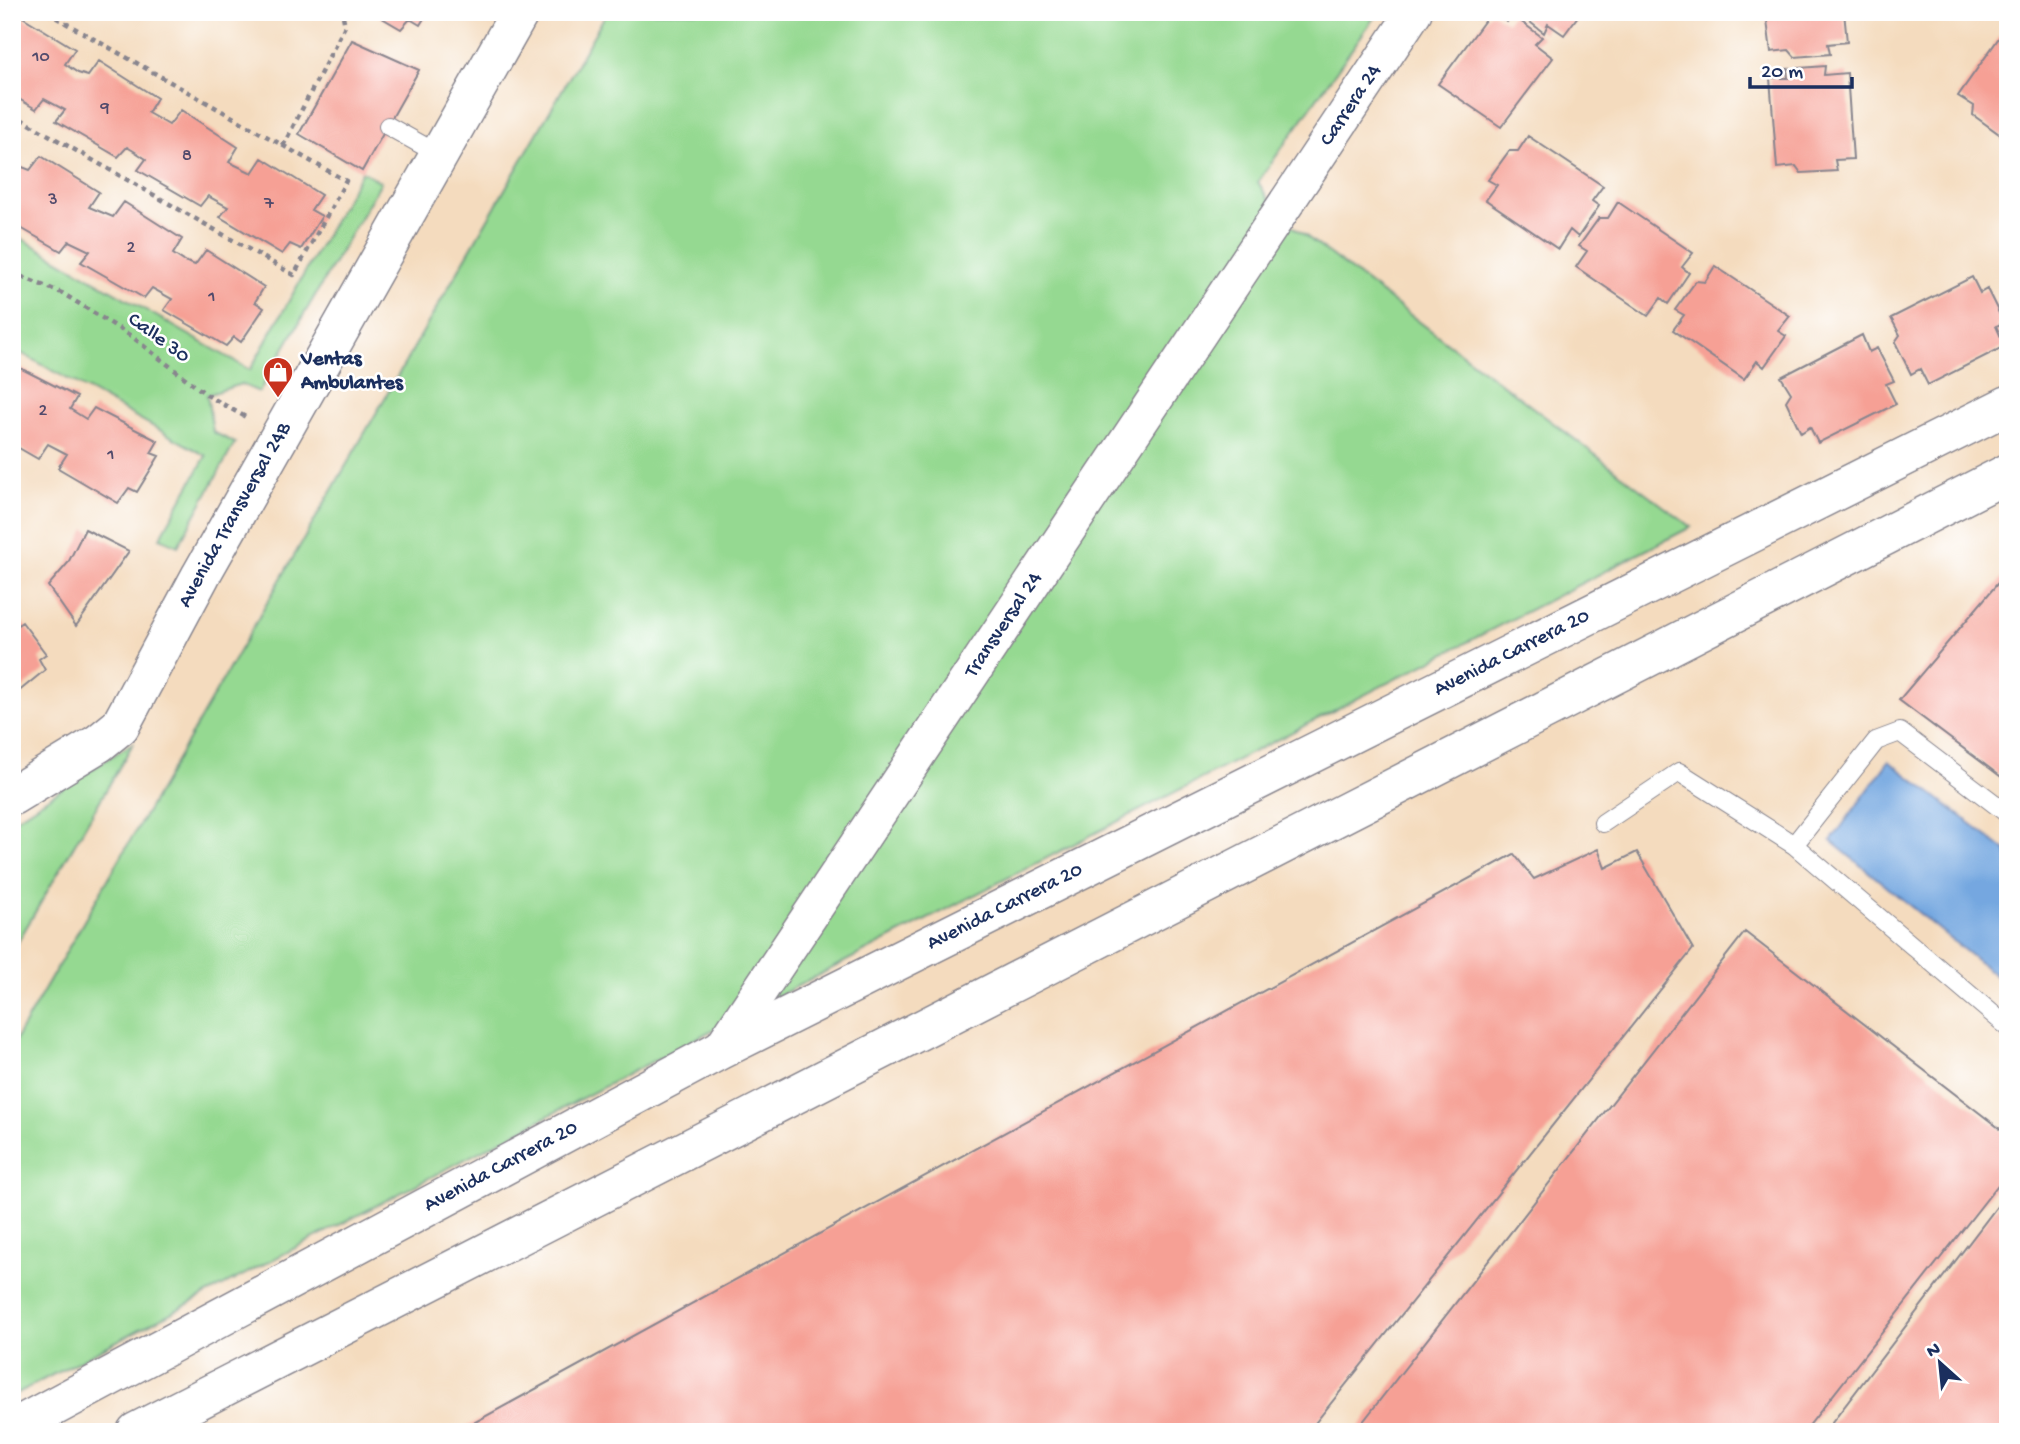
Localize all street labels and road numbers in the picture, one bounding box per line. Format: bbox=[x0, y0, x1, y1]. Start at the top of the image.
street label: Carrera 24 bbox=[1315, 60, 1388, 151]
street label: Calle 30 bbox=[122, 308, 194, 370]
street label: Avenida Transversal 24B bbox=[173, 417, 298, 612]
street label: Transversal 24 bbox=[959, 568, 1048, 684]
street label: Avenida Carrera 20 bbox=[1430, 604, 1594, 703]
street label: Avenida Carrera 20 bbox=[923, 858, 1087, 957]
street label: Avenida Carrera 20 bbox=[420, 1116, 583, 1218]

